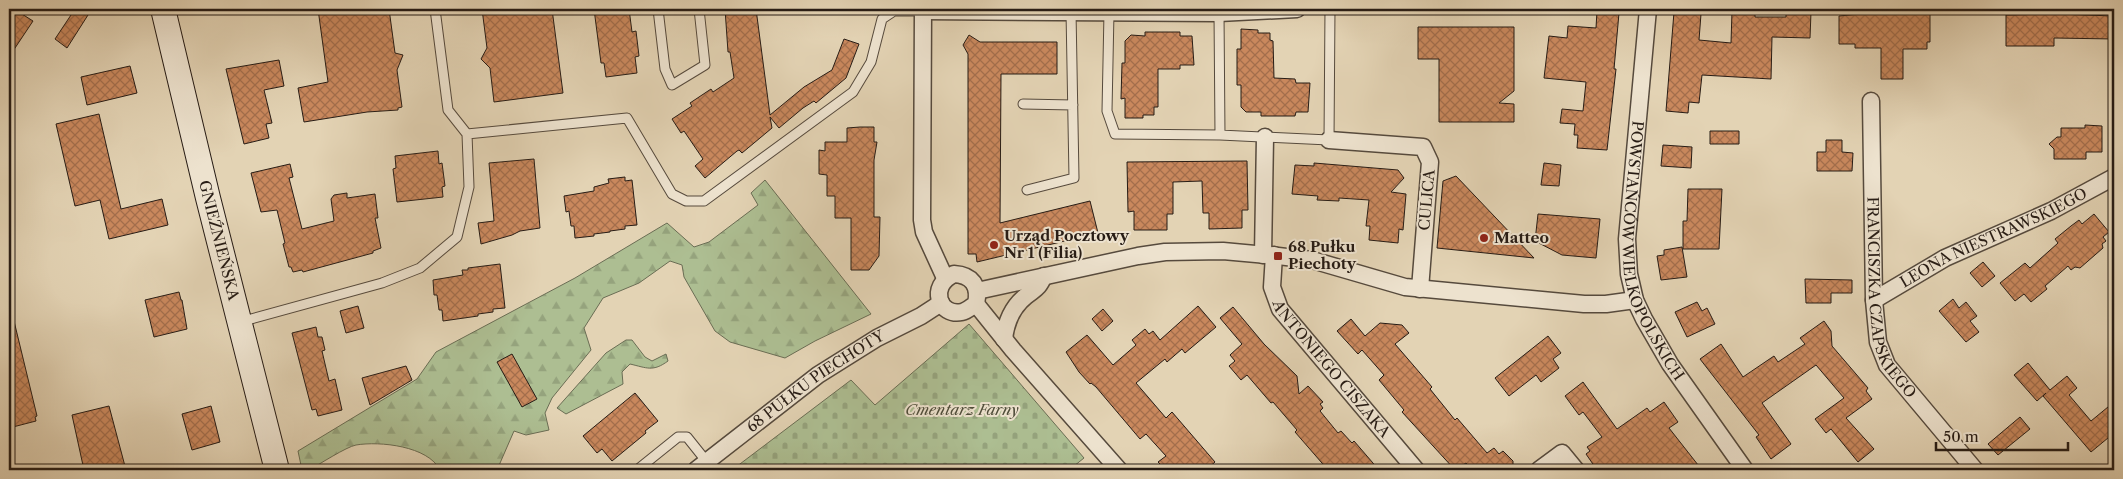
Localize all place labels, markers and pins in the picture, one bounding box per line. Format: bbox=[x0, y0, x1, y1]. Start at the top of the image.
place label: Urząd Pocztowy Nr 1 (Filia) bbox=[1004, 226, 1130, 262]
place label: Matteo bbox=[1494, 228, 1549, 247]
marker: Matteo bbox=[1478, 232, 1490, 244]
place label: 68 Pułku Piechoty bbox=[1288, 237, 1357, 273]
marker: Urząd Pocztowy Nr 1 (Filia) bbox=[988, 239, 1000, 251]
marker: 68 Pułku Piechoty bbox=[1272, 250, 1284, 262]

